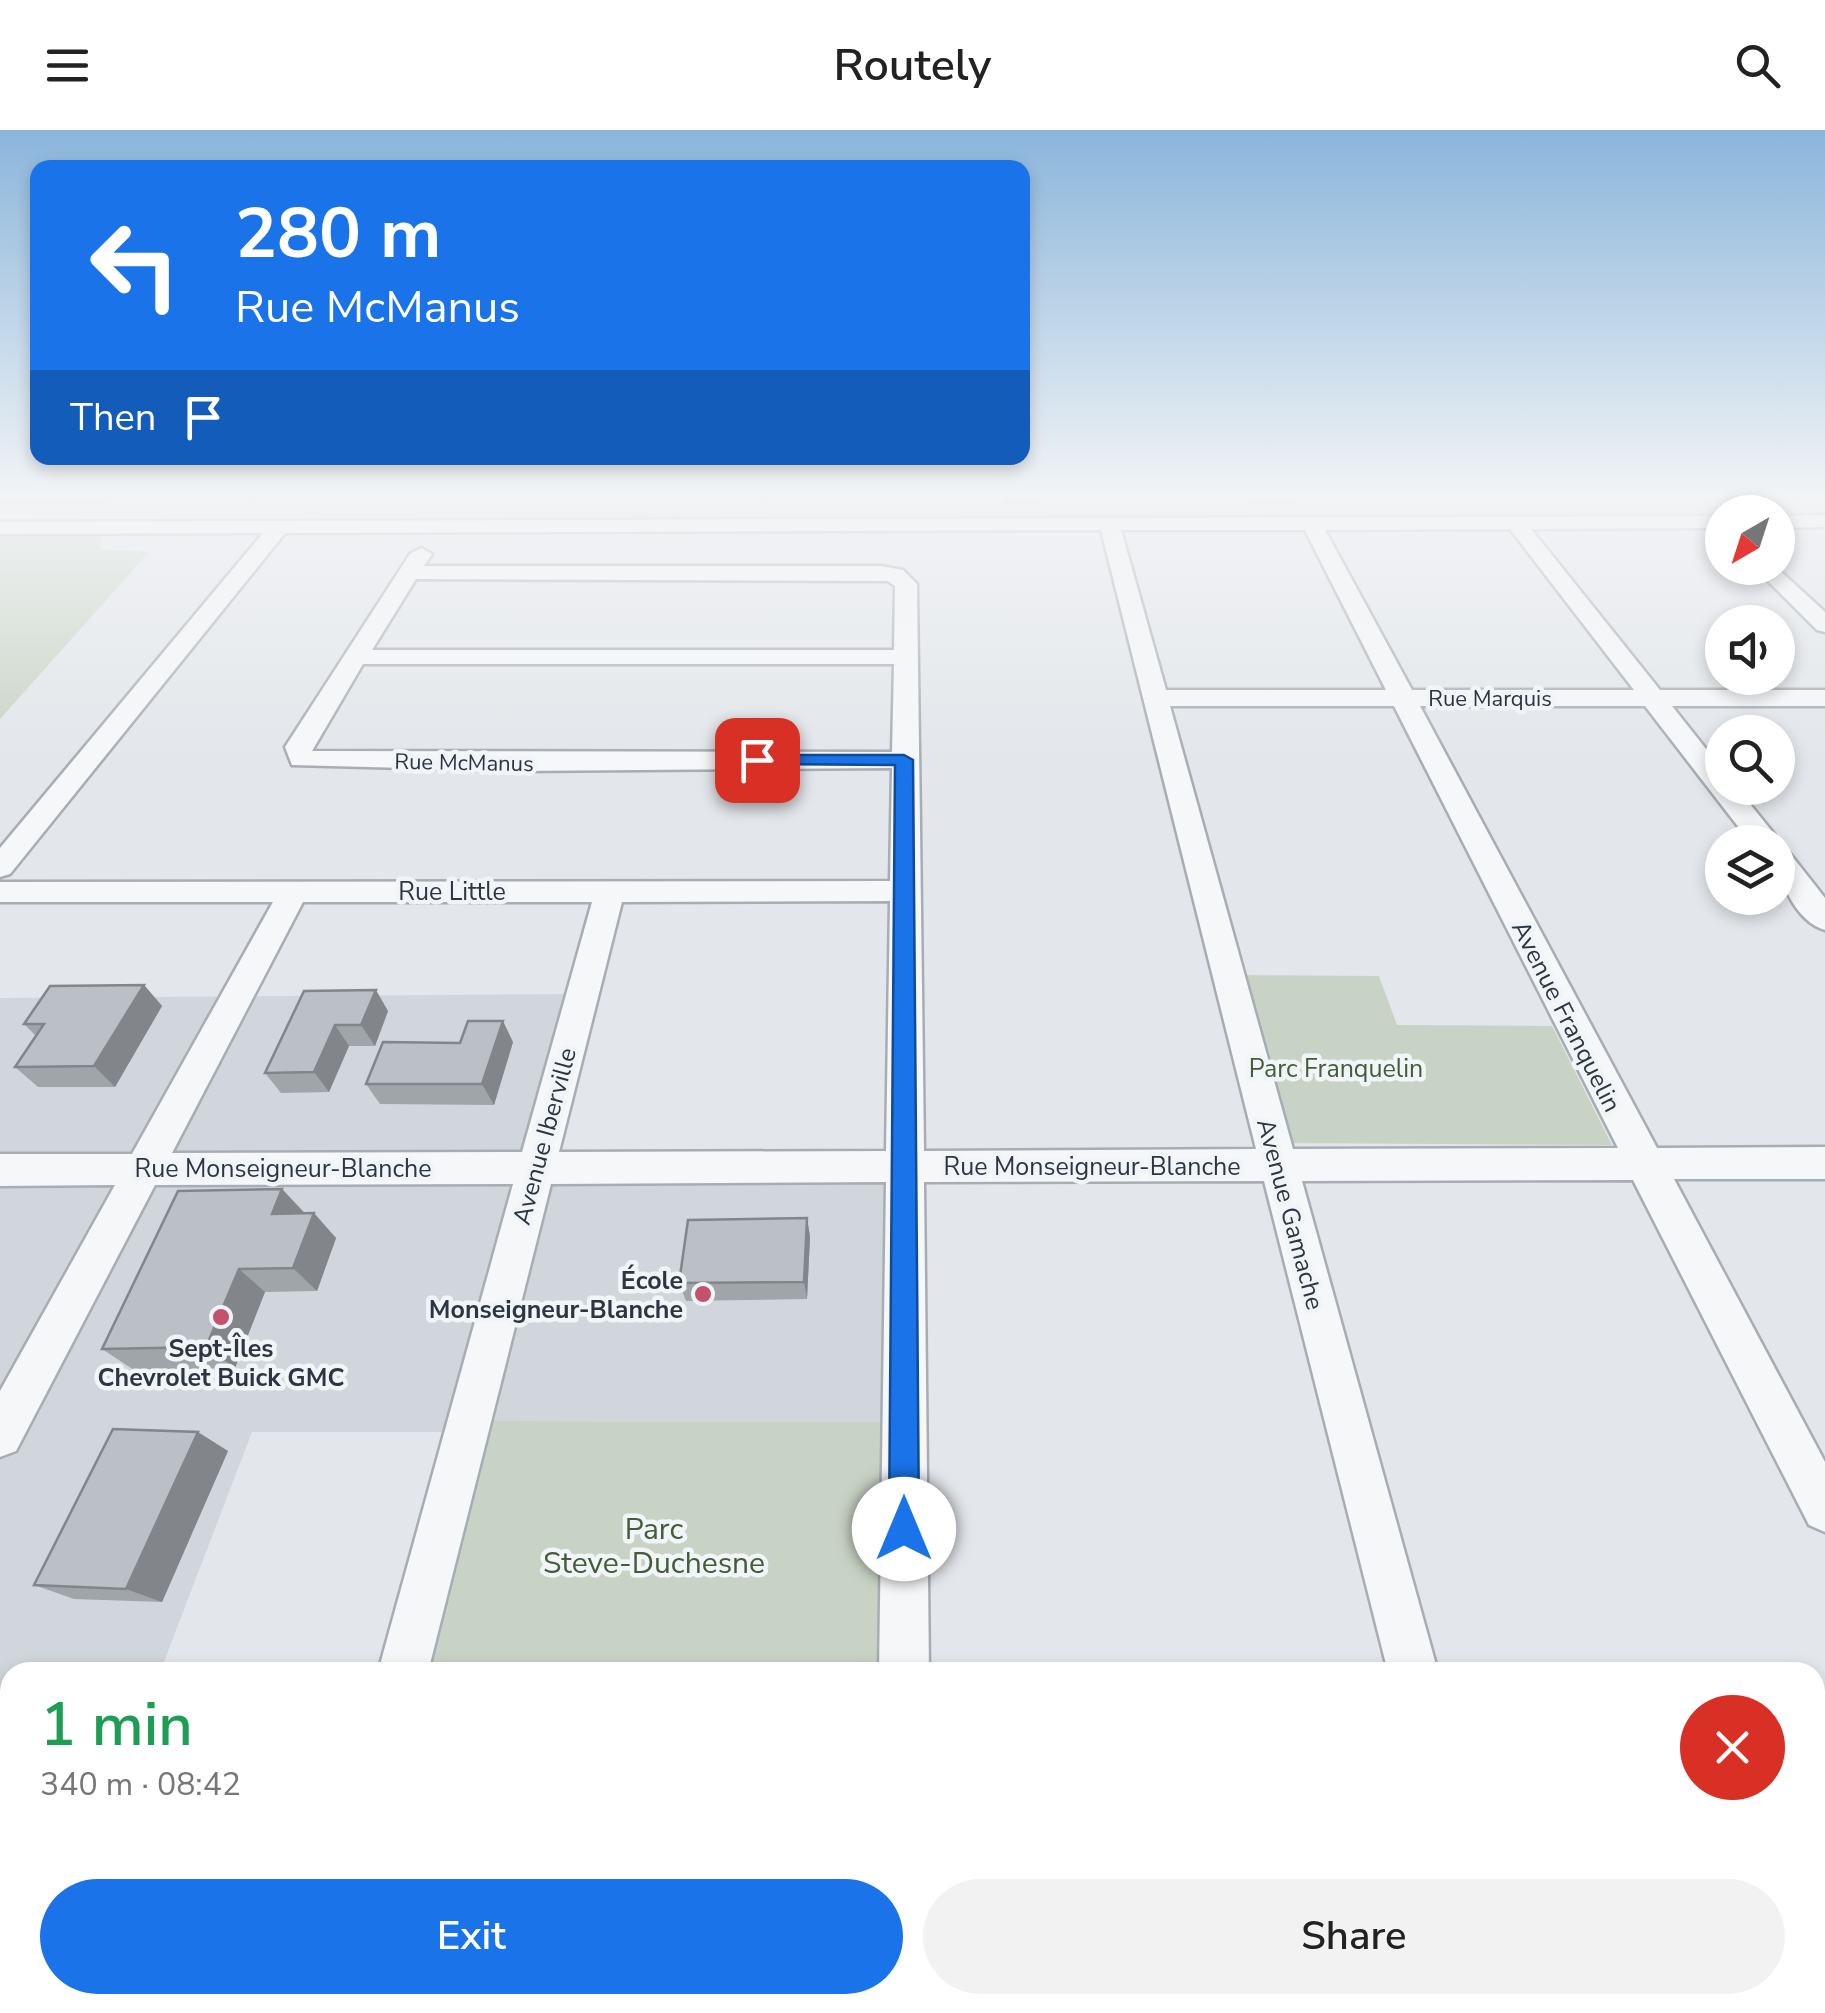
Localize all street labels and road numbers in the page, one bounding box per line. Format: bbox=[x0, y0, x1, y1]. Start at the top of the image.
street label: Rue Marquis bbox=[1428, 684, 1552, 714]
street label: Rue McManus bbox=[394, 747, 534, 779]
street label: Rue Little bbox=[398, 875, 506, 909]
street label: Avenue Franquelin bbox=[1503, 915, 1629, 1118]
street label: Avenue Iberville bbox=[505, 1044, 585, 1229]
street label: Avenue Gamache bbox=[1248, 1115, 1332, 1314]
street label: Rue Monseigneur-Blanche bbox=[943, 1150, 1241, 1184]
street label: Rue Monseigneur-Blanche bbox=[134, 1152, 432, 1186]

